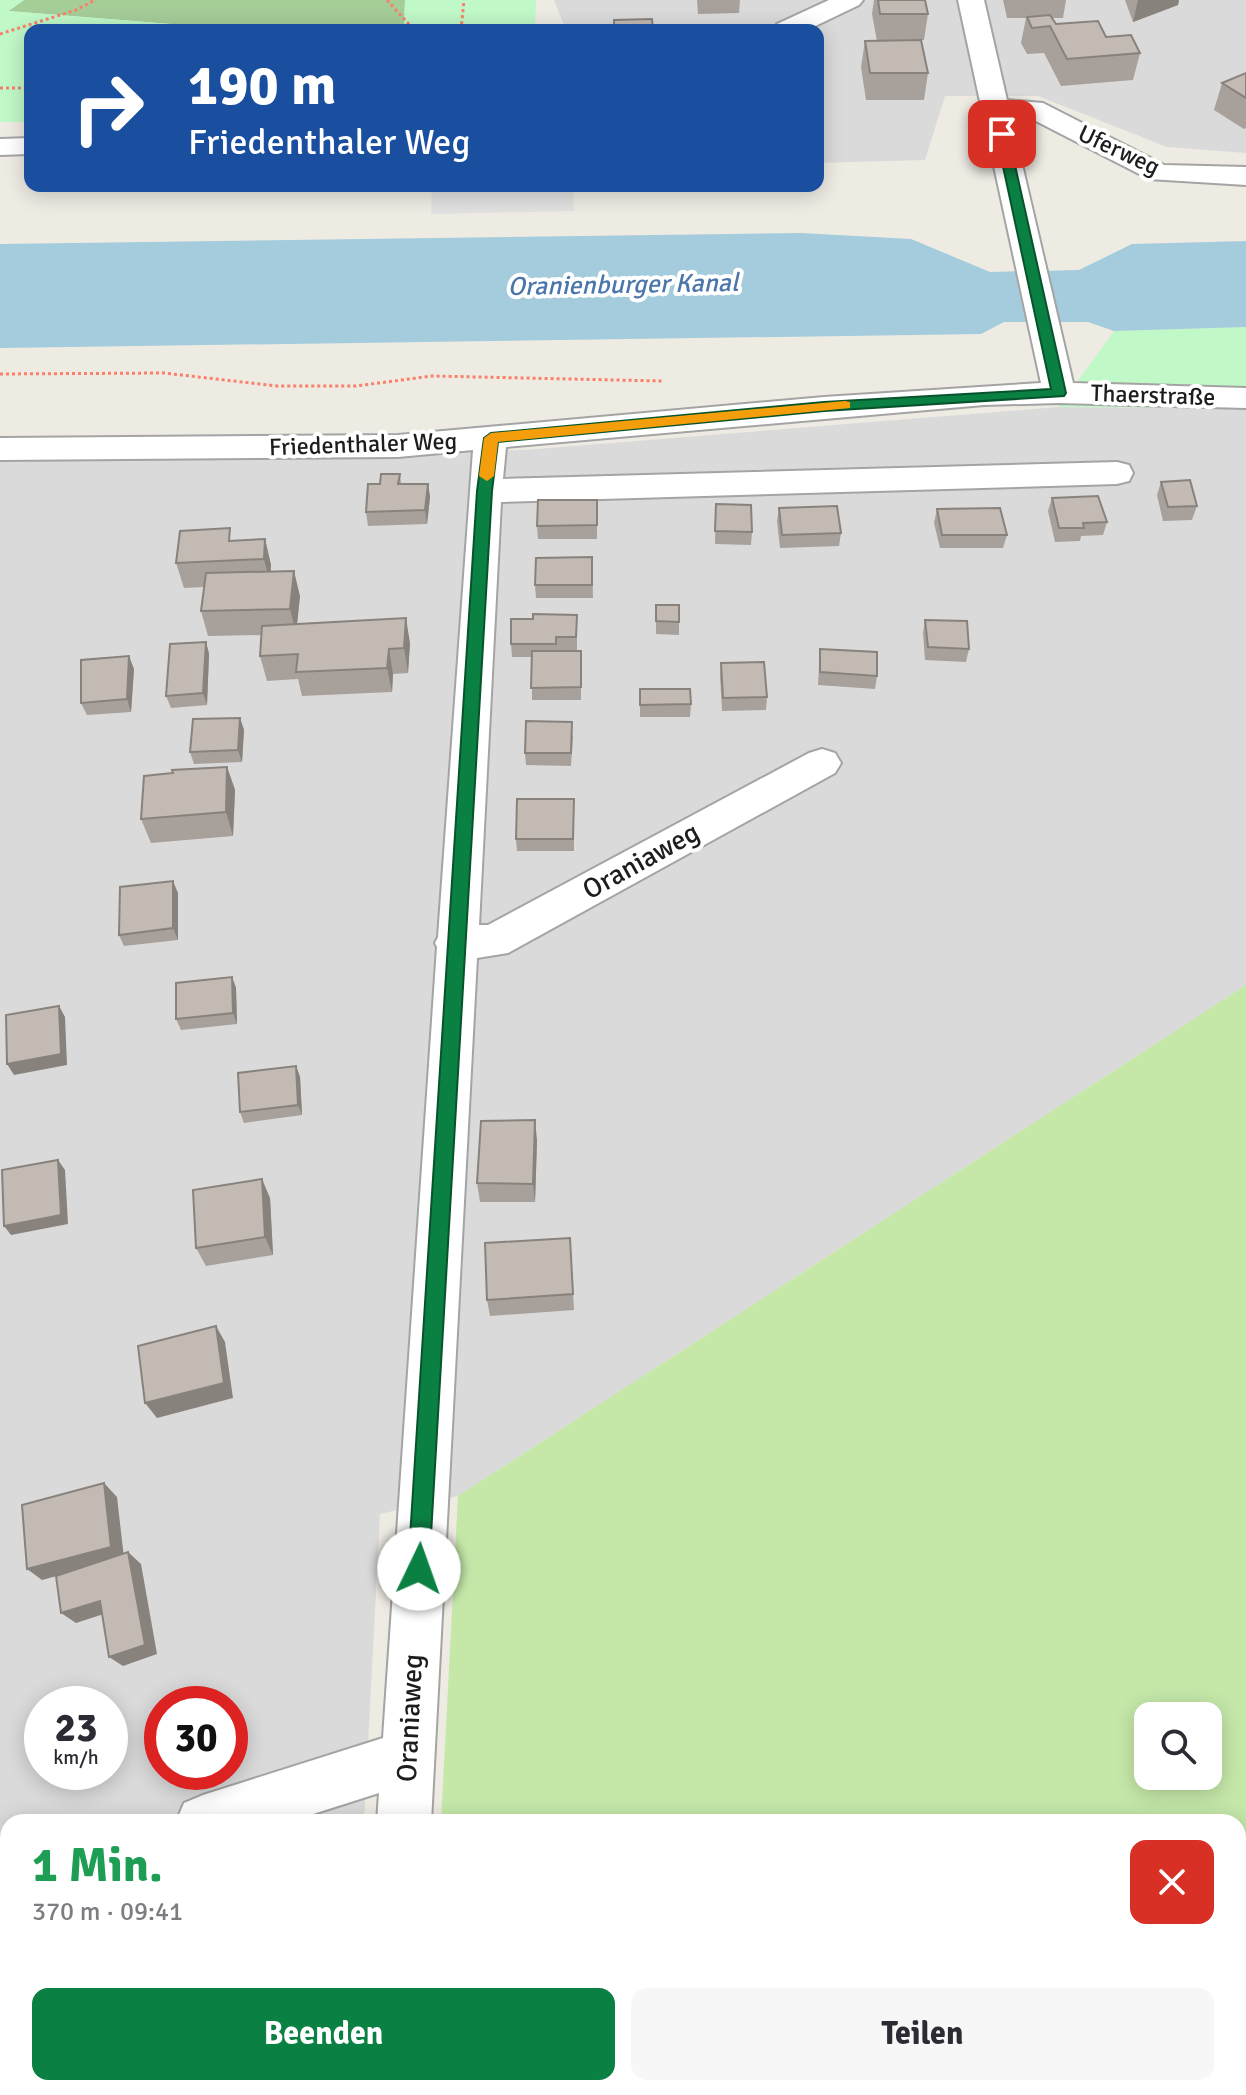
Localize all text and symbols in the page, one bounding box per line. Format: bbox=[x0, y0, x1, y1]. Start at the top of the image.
text: 190 m bbox=[188, 51, 336, 120]
icon: right bbox=[56, 56, 160, 160]
pin bbox=[968, 100, 1036, 168]
icon: arrive bbox=[980, 112, 1024, 156]
street label: Uferweg bbox=[1073, 118, 1165, 182]
text: Friedenthaler Weg bbox=[188, 120, 470, 165]
water label: Oranienburger Kanal bbox=[507, 267, 741, 303]
street label: Thaerstraße bbox=[1090, 378, 1216, 412]
street label: Friedenthaler Weg bbox=[268, 426, 458, 462]
street label: Oraniaweg bbox=[577, 815, 705, 907]
position arrow bbox=[377, 1527, 461, 1611]
street label: Oraniaweg bbox=[390, 1653, 430, 1783]
speed limit sign: 30 bbox=[144, 1686, 248, 1790]
map controls bbox=[1134, 1702, 1222, 1790]
button: search bbox=[1134, 1702, 1222, 1790]
text: 23 bbox=[54, 1703, 98, 1753]
text: km/h bbox=[53, 1745, 99, 1770]
text: 1 Min. bbox=[32, 1836, 163, 1895]
button: close bbox=[1130, 1840, 1214, 1924]
text: 370 m · 09:41 bbox=[32, 1896, 183, 1928]
button: Beenden bbox=[32, 1988, 615, 2080]
button: Teilen bbox=[631, 1988, 1214, 2080]

